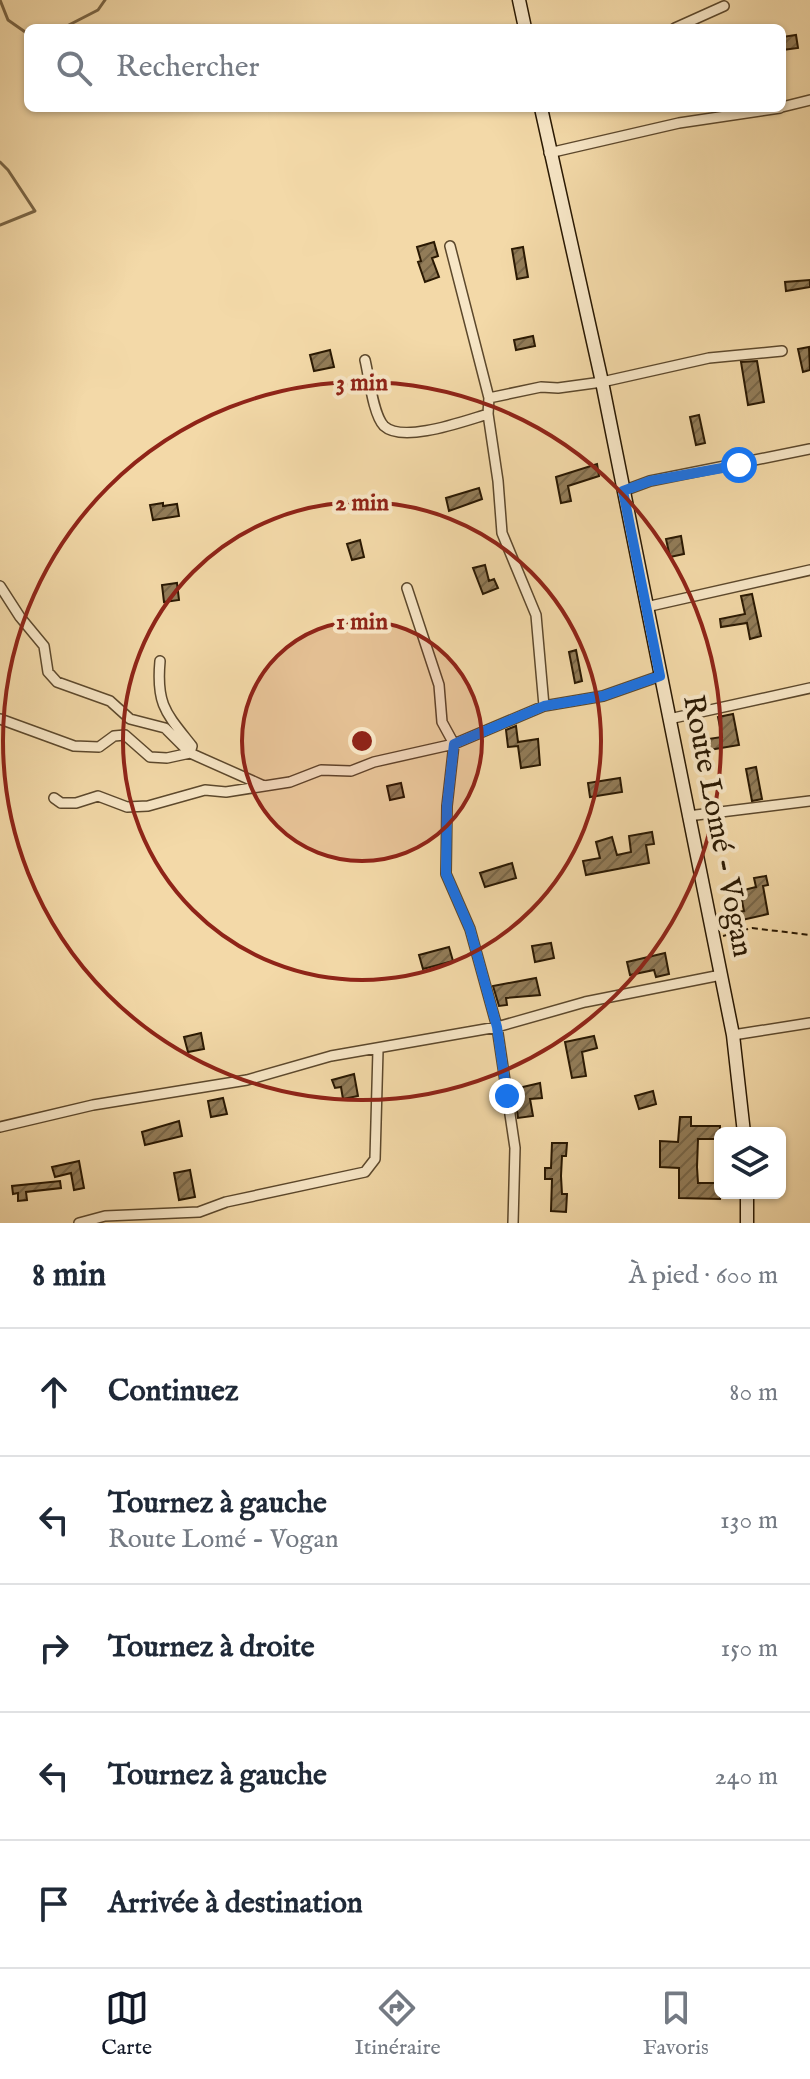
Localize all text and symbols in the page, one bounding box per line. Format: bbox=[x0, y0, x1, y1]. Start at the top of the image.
search box bbox=[24, 24, 786, 112]
icon: search bbox=[52, 46, 96, 90]
text: Rechercher bbox=[116, 49, 260, 87]
text: 3 min bbox=[336, 368, 388, 399]
route start bbox=[721, 447, 757, 483]
text: 2 min bbox=[335, 488, 389, 519]
text: 1 min bbox=[336, 607, 388, 638]
street label: Route Lomé - Vogan bbox=[673, 692, 761, 960]
centre of rings bbox=[348, 727, 376, 755]
route end bbox=[489, 1078, 525, 1114]
map controls bbox=[714, 1127, 786, 1199]
button: layers bbox=[714, 1127, 786, 1199]
text: 8 min bbox=[32, 1254, 106, 1297]
text: À pied · 600 m bbox=[629, 1259, 778, 1292]
icon: ahead bbox=[32, 1370, 76, 1414]
text: Continuez bbox=[108, 1373, 239, 1411]
text: 80 m bbox=[729, 1376, 778, 1409]
text: Tournez à gauche bbox=[108, 1485, 327, 1523]
icon: left bbox=[32, 1498, 76, 1542]
text: 130 m bbox=[720, 1504, 778, 1537]
text: Route Lomé - Vogan bbox=[108, 1523, 339, 1556]
icon: right bbox=[32, 1626, 76, 1670]
text: Tournez à droite bbox=[108, 1629, 315, 1667]
text: 150 m bbox=[720, 1632, 778, 1665]
icon: left bbox=[32, 1754, 76, 1798]
text: Tournez à gauche bbox=[108, 1757, 327, 1795]
text: 240 m bbox=[715, 1760, 778, 1793]
icon: arrive bbox=[32, 1882, 76, 1926]
text: Arrivée à destination bbox=[108, 1885, 363, 1923]
tab: Carte bbox=[101, 1986, 152, 2062]
tab: Itinéraire bbox=[354, 1986, 441, 2062]
tab: Favoris bbox=[643, 1986, 709, 2062]

